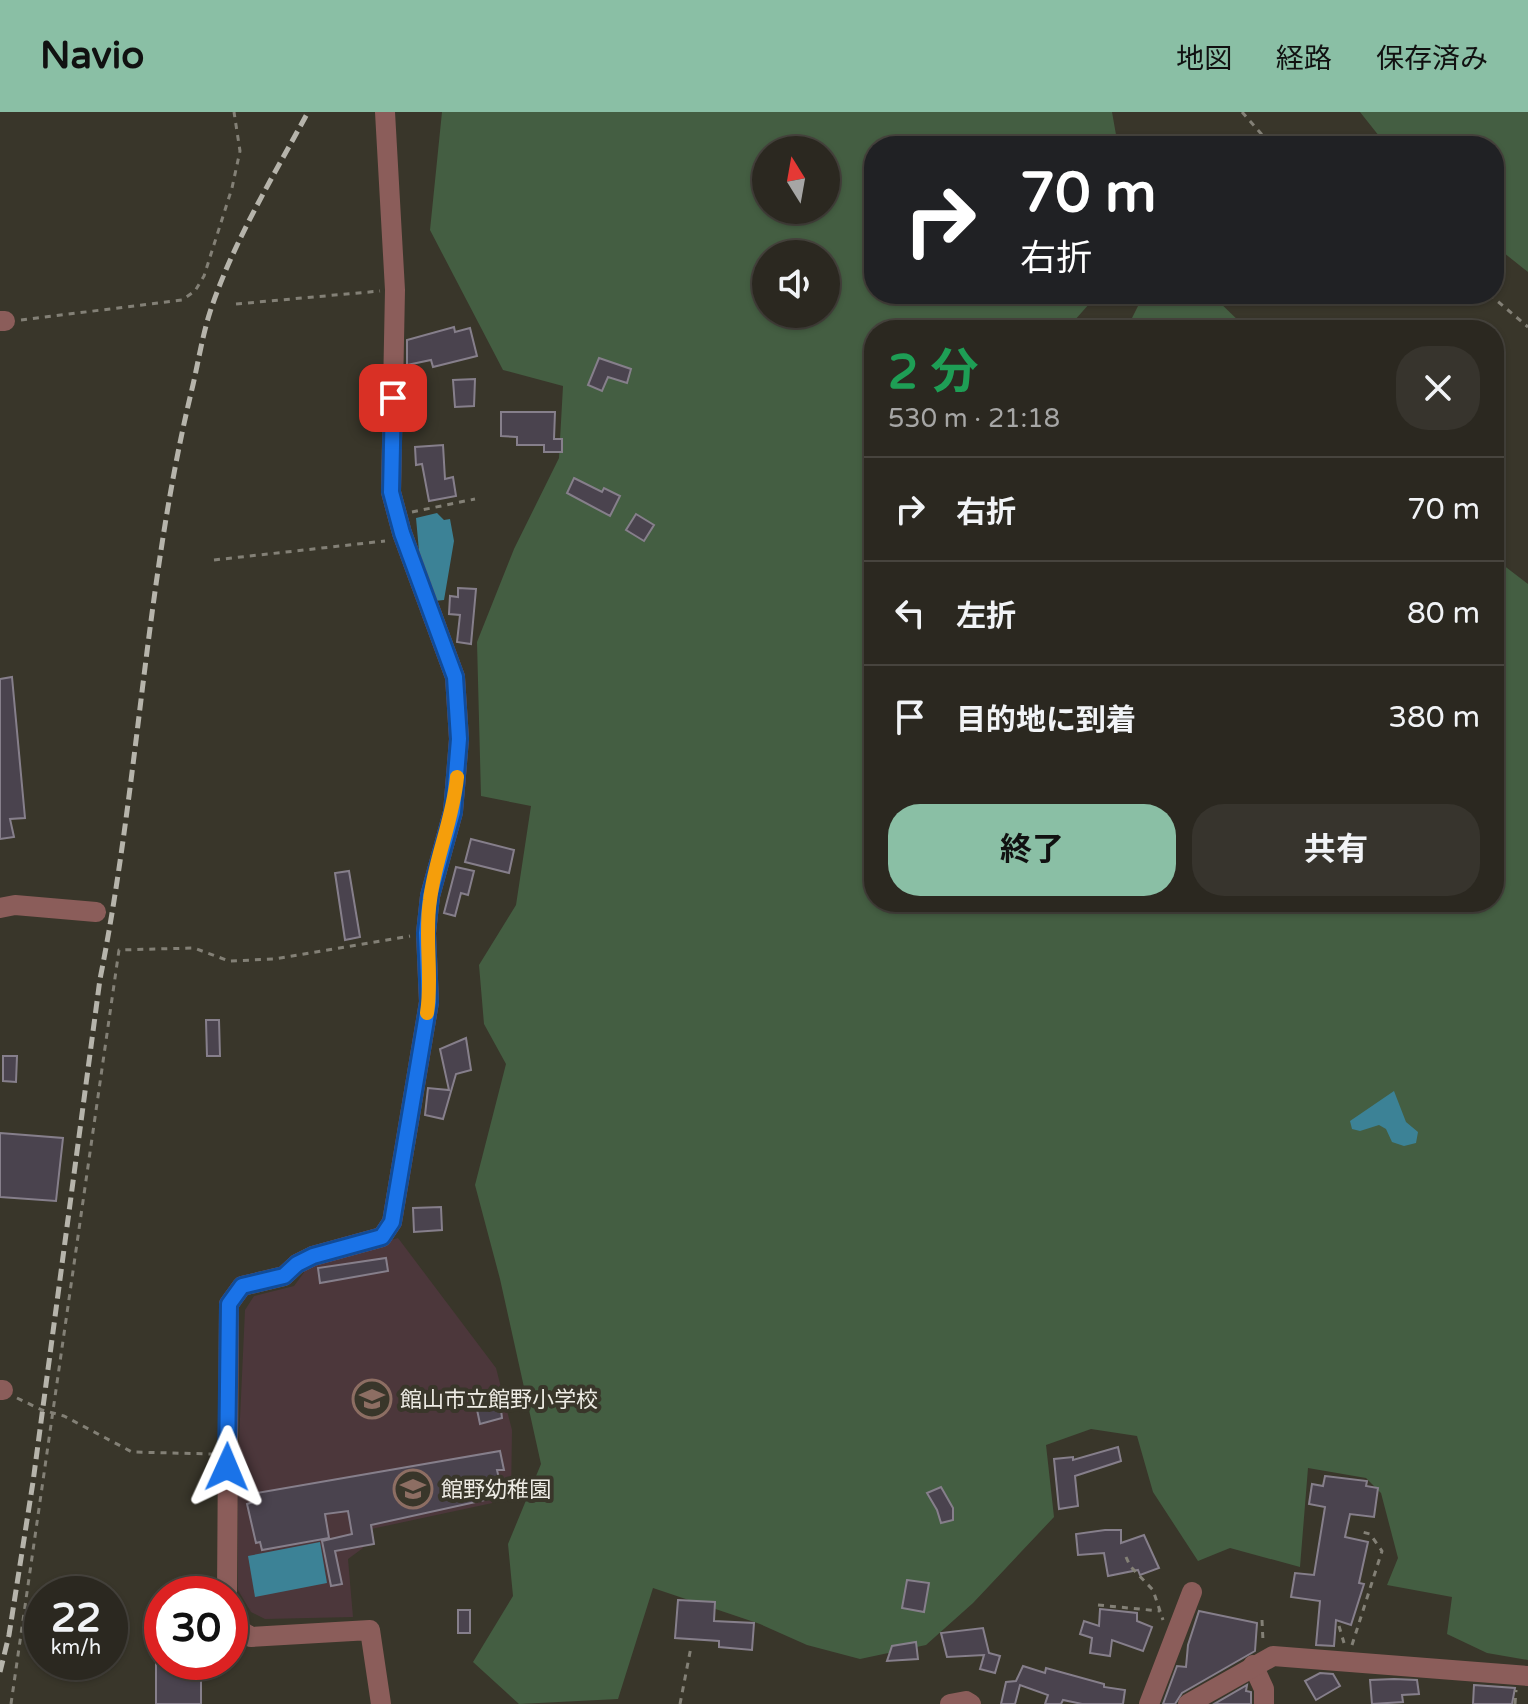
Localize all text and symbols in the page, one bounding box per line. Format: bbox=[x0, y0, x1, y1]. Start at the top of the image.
text: Navio bbox=[40, 33, 144, 79]
text: 地図 bbox=[1176, 42, 1232, 76]
text: 経路 bbox=[1276, 42, 1332, 76]
text: 保存済み bbox=[1376, 42, 1488, 76]
north arrow bbox=[752, 136, 840, 224]
map controls bbox=[752, 136, 840, 328]
text: 70 m bbox=[1020, 160, 1156, 227]
icon: right bbox=[888, 168, 992, 272]
text: 右折 bbox=[1020, 237, 1092, 280]
button: sound bbox=[752, 240, 840, 328]
text: 2 分 bbox=[888, 344, 979, 402]
button: close bbox=[1396, 346, 1480, 430]
pin bbox=[359, 364, 427, 432]
icon: arrive bbox=[371, 376, 415, 420]
text: 530 m · 21:18 bbox=[888, 403, 1060, 434]
icon: right bbox=[888, 487, 932, 531]
text: 70 m bbox=[1407, 491, 1480, 528]
text: 右折 bbox=[956, 494, 1016, 531]
icon: left bbox=[888, 591, 932, 635]
text: 80 m bbox=[1407, 595, 1480, 632]
text: 左折 bbox=[956, 598, 1016, 635]
icon: arrive bbox=[888, 695, 932, 739]
text: 380 m bbox=[1388, 699, 1480, 736]
text: 目的地に到着 bbox=[956, 702, 1136, 739]
button: 終了 bbox=[888, 804, 1176, 896]
button: 共有 bbox=[1192, 804, 1480, 896]
school or university icon: 館山市立館野小学校 bbox=[351, 1378, 393, 1420]
place label: 館山市立館野小学校 bbox=[400, 1387, 598, 1413]
position arrow bbox=[185, 1425, 269, 1509]
school or university icon: 館野幼稚園 bbox=[392, 1468, 434, 1510]
place label: 館野幼稚園 bbox=[441, 1477, 551, 1503]
speed limit sign: 30 bbox=[144, 1576, 248, 1680]
text: 22 bbox=[51, 1594, 101, 1642]
text: km/h bbox=[51, 1636, 101, 1660]

